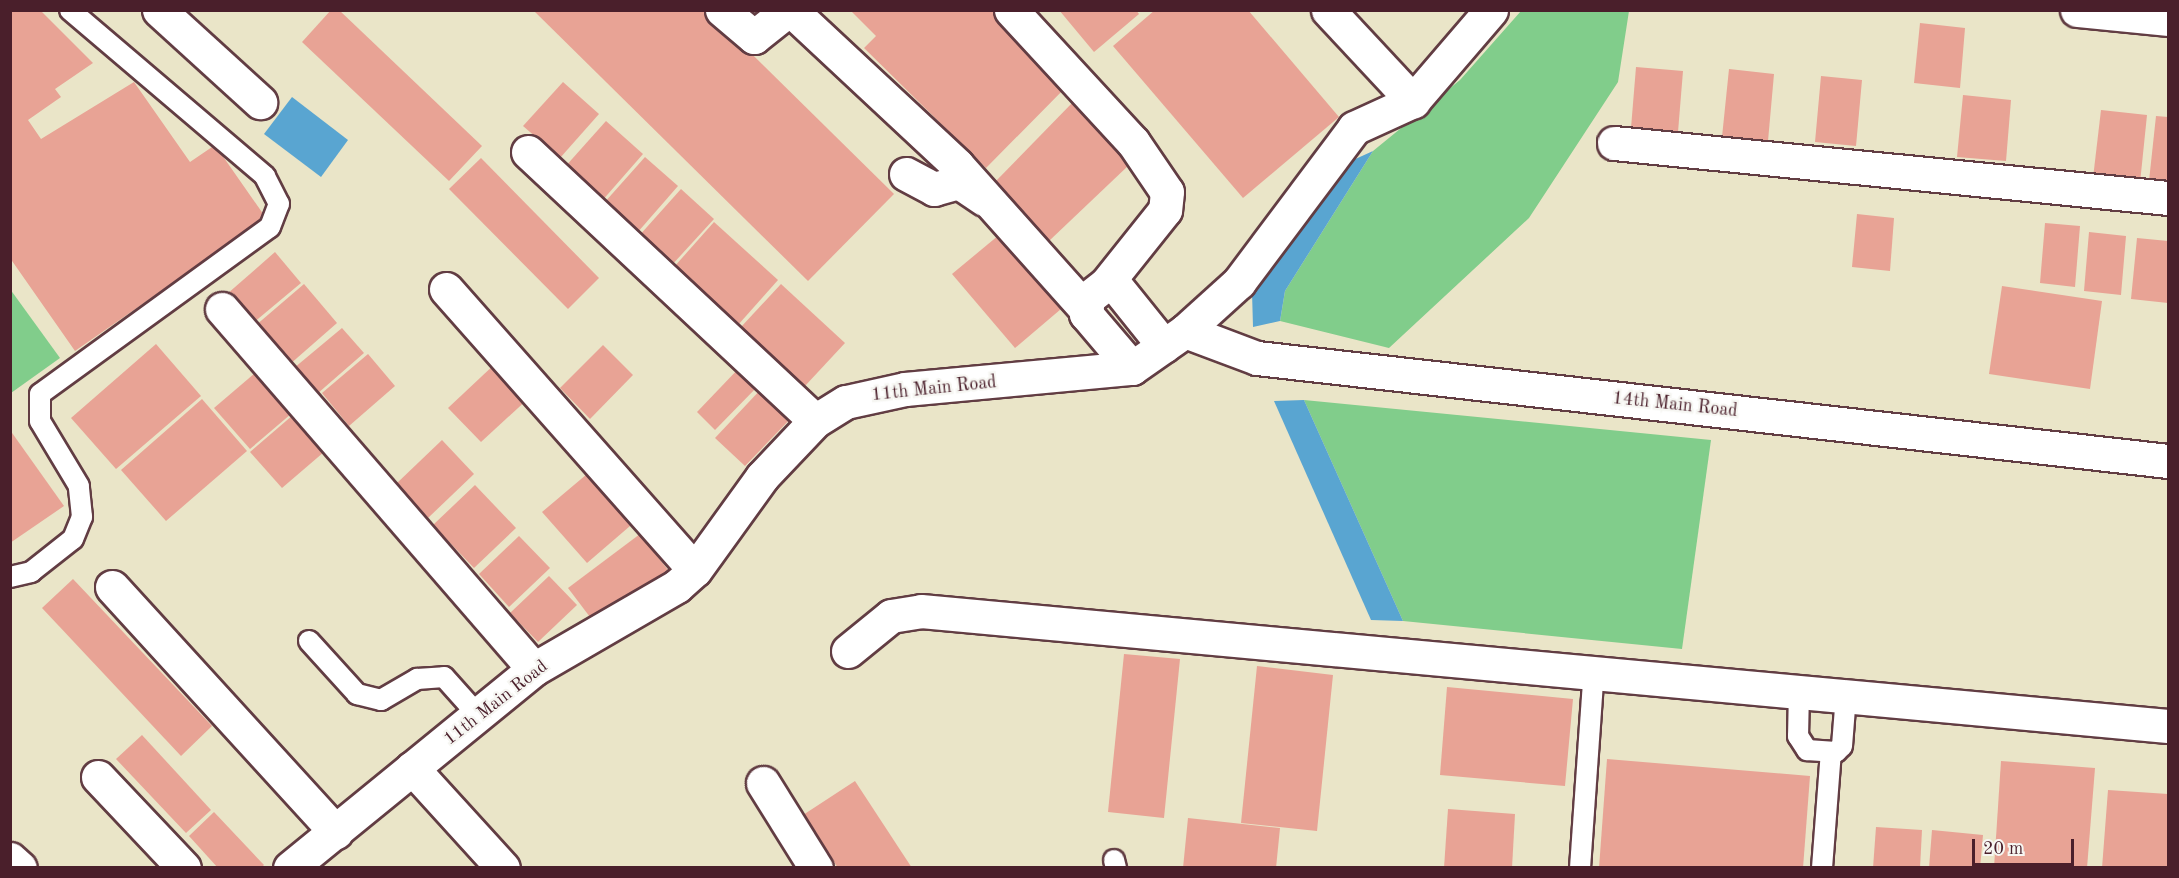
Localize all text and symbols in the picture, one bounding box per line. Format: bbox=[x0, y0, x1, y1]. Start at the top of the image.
street label: 11th Main Road bbox=[870, 372, 998, 406]
street label: 14th Main Road bbox=[1611, 388, 1739, 422]
street label: 11th Main Road bbox=[440, 656, 552, 750]
scale bar bbox=[1975, 827, 2077, 865]
text: 20 m bbox=[1983, 840, 2023, 858]

